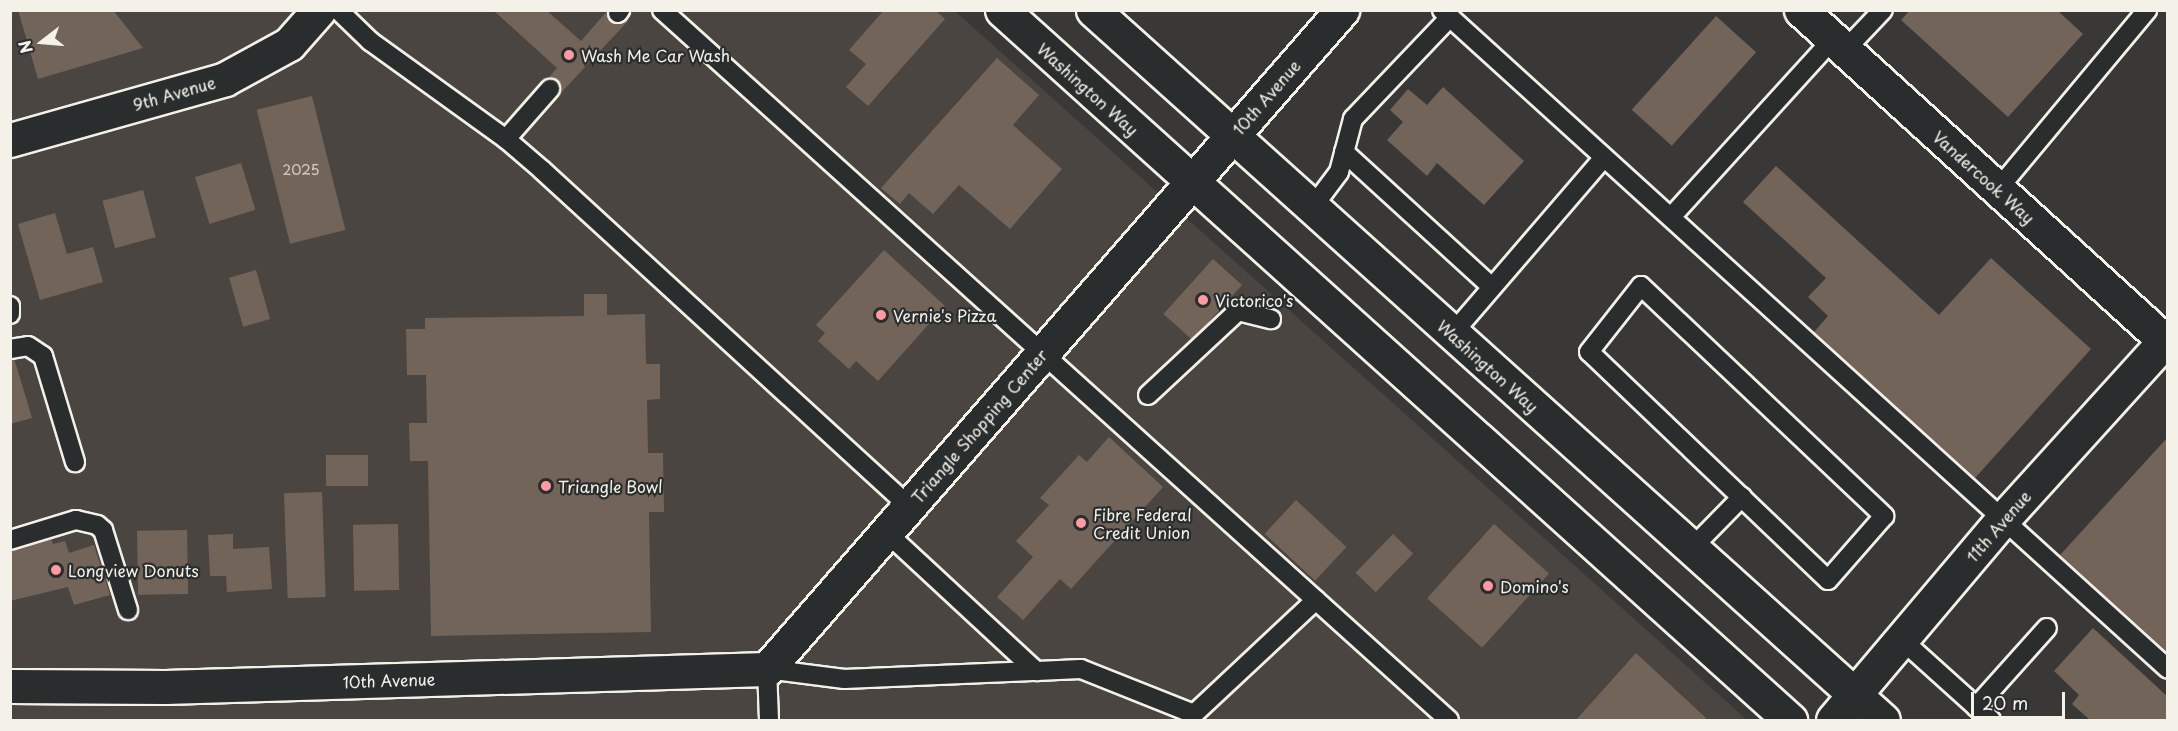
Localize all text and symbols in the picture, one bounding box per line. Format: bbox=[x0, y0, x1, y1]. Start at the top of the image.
north arrow bbox=[12, 12, 72, 72]
text: N bbox=[11, 38, 38, 56]
street label: Washington Way bbox=[1034, 39, 1142, 139]
place label: Wash Me Car Wash bbox=[581, 45, 733, 65]
marker: Wash Me Car Wash bbox=[562, 48, 576, 62]
street label: 10th Avenue bbox=[1228, 55, 1304, 139]
street label: 9th Avenue bbox=[130, 72, 218, 114]
street label: Vandercook Way bbox=[1930, 127, 2038, 227]
house number: 2025 bbox=[282, 162, 320, 178]
place label: Victorico's bbox=[1215, 290, 1293, 310]
marker: Victorico's bbox=[1196, 293, 1210, 307]
place label: Vernie's Pizza bbox=[893, 305, 996, 325]
marker: Vernie's Pizza bbox=[874, 308, 888, 322]
street label: Washington Way bbox=[1434, 316, 1542, 416]
street label: Triangle Shopping Center bbox=[907, 345, 1051, 507]
place label: Triangle Bowl bbox=[558, 476, 664, 496]
marker: Triangle Bowl bbox=[539, 479, 553, 493]
street label: 11th Avenue bbox=[1961, 486, 2035, 566]
place label: Fibre Federal Credit Union bbox=[1093, 504, 1193, 542]
marker: Fibre Federal Credit Union bbox=[1074, 516, 1088, 530]
place label: Longview Donuts bbox=[68, 560, 199, 580]
marker: Longview Donuts bbox=[49, 563, 63, 577]
place label: Domino's bbox=[1500, 576, 1569, 596]
marker: Domino's bbox=[1481, 579, 1495, 593]
street label: 10th Avenue bbox=[342, 669, 436, 691]
scale bar bbox=[1974, 680, 2068, 718]
text: 20 m bbox=[1982, 689, 2028, 716]

